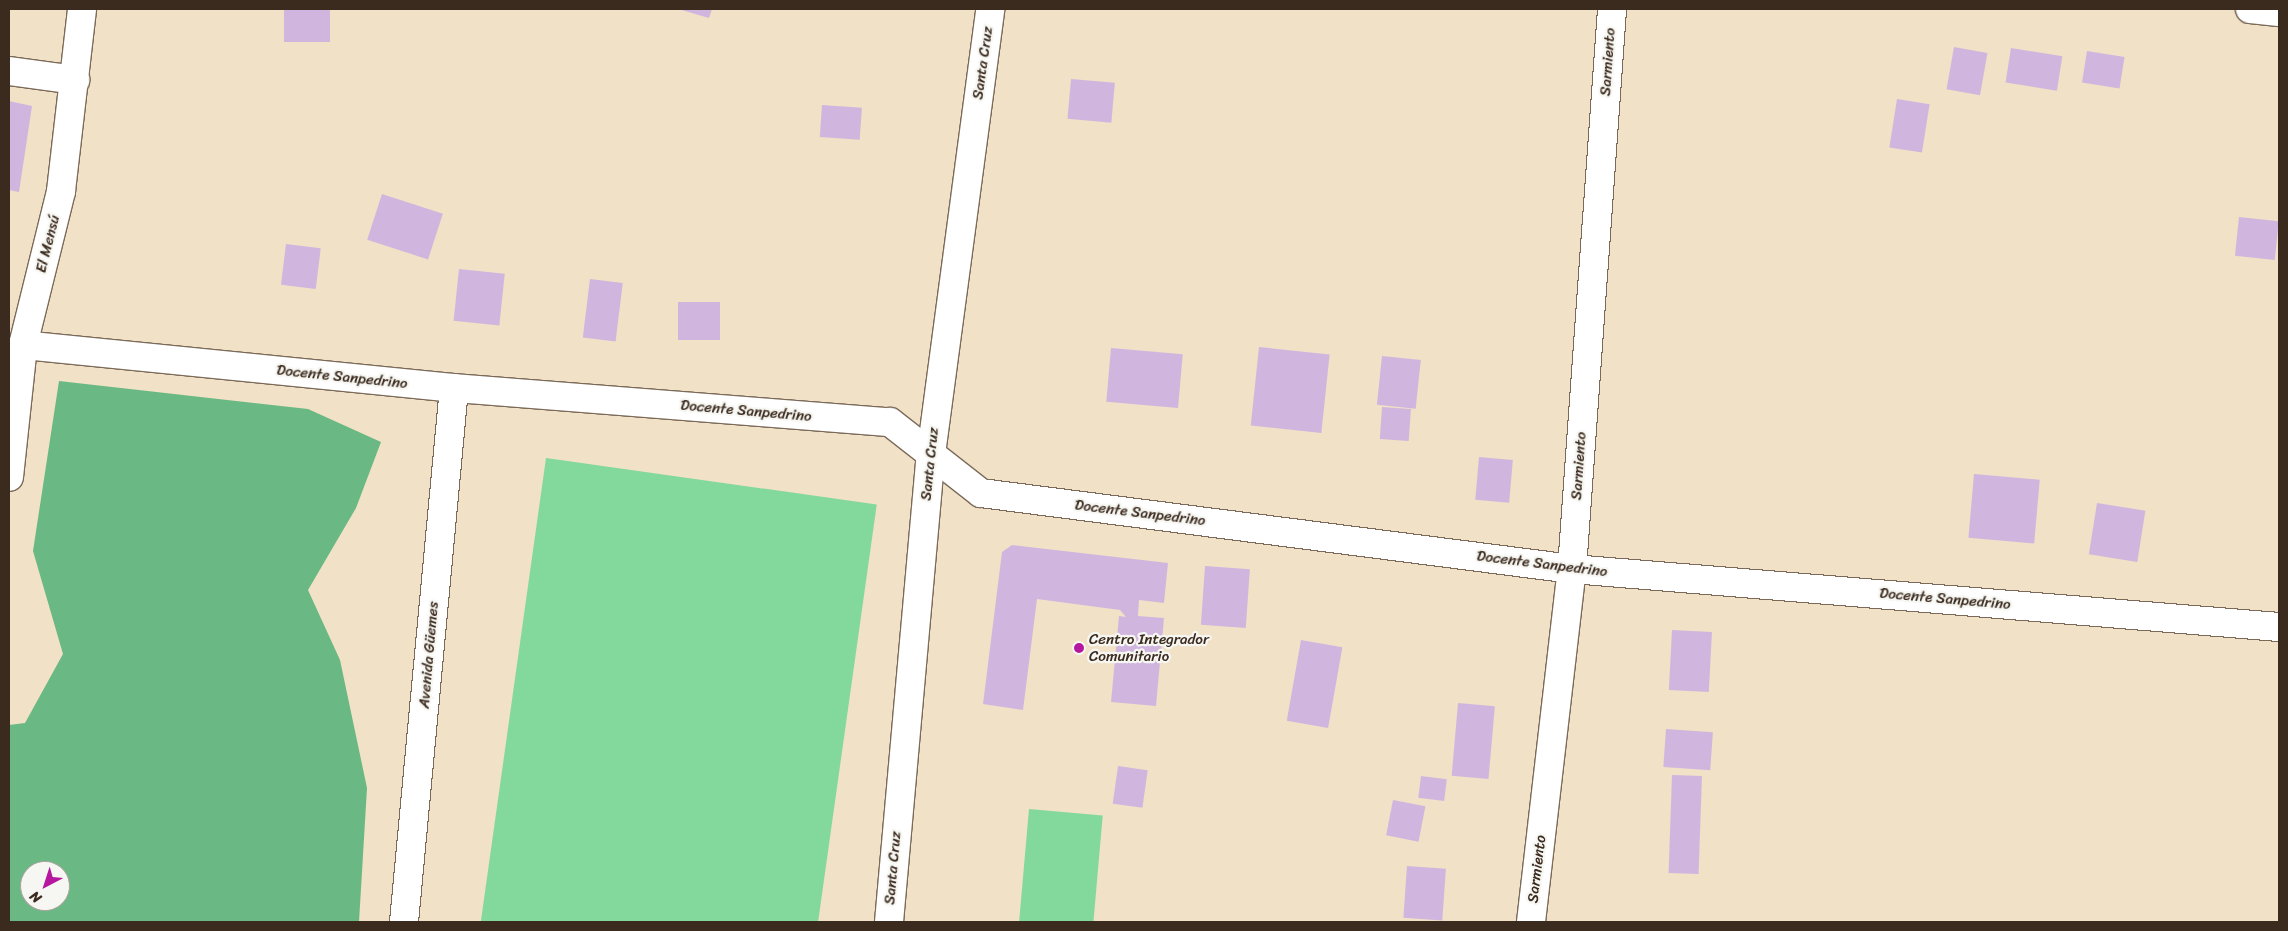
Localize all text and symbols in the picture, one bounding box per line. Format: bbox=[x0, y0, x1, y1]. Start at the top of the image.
street label: Santa Cruz bbox=[969, 25, 997, 101]
street label: Sarmiento bbox=[1597, 27, 1619, 97]
street label: El Mensú bbox=[32, 213, 64, 275]
street label: Docente Sanpedrino bbox=[276, 361, 408, 393]
street label: Docente Sanpedrino bbox=[680, 396, 812, 426]
street label: Santa Cruz bbox=[917, 426, 943, 502]
street label: Sarmiento bbox=[1568, 431, 1590, 501]
street label: Docente Sanpedrino bbox=[1074, 496, 1206, 530]
street label: Docente Sanpedrino bbox=[1476, 547, 1608, 581]
street label: Docente Sanpedrino bbox=[1879, 584, 2011, 614]
street label: Avenida Güemes bbox=[415, 601, 443, 709]
place label: Centro Integrador Comunitario bbox=[1089, 630, 1209, 665]
marker: Centro Integrador Comunitario bbox=[1073, 642, 1085, 654]
street label: Santa Cruz bbox=[881, 831, 905, 905]
street label: Sarmiento bbox=[1524, 834, 1550, 904]
north arrow bbox=[20, 861, 70, 911]
text: N bbox=[24, 884, 47, 910]

